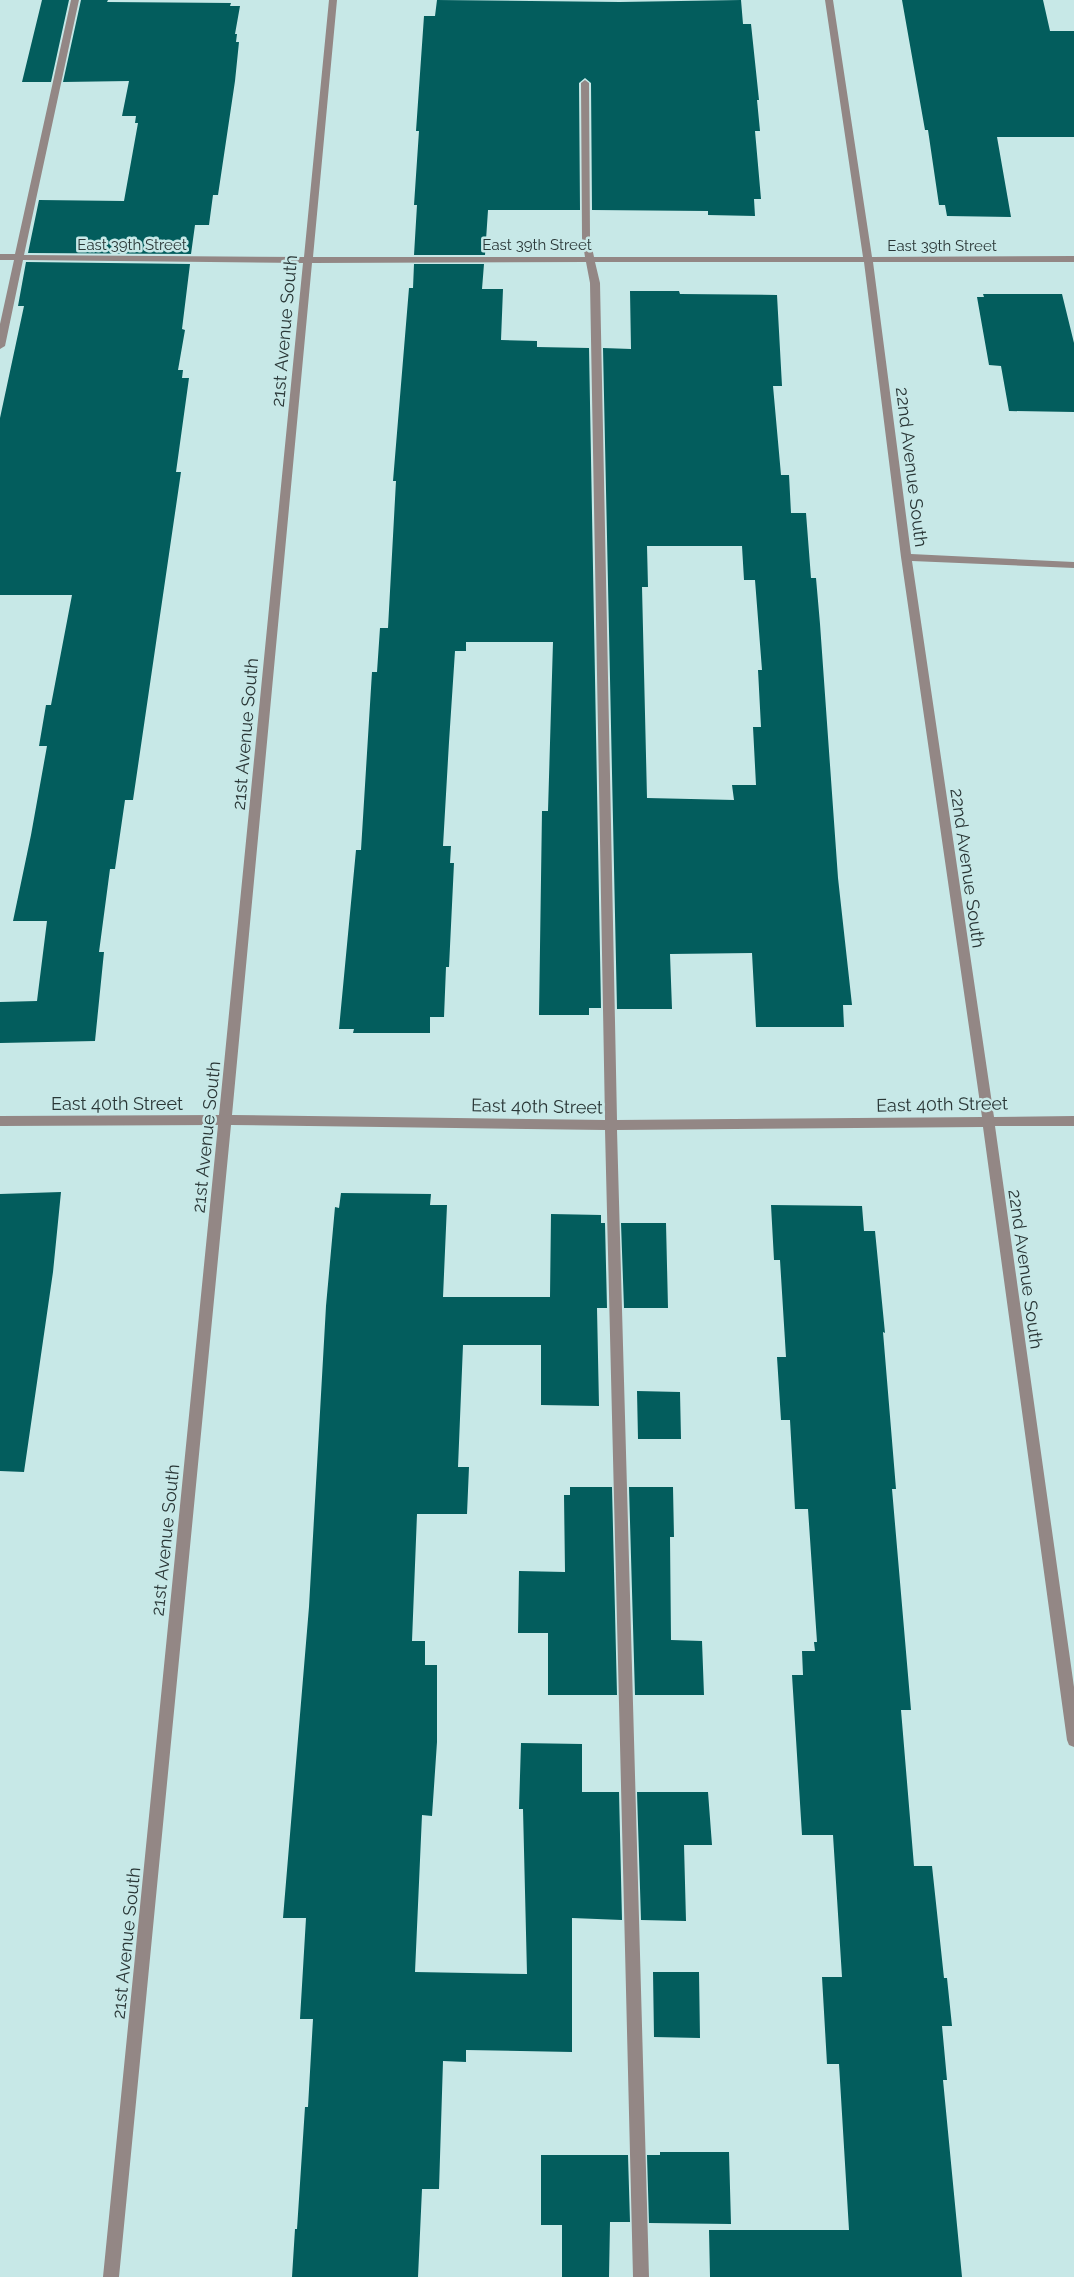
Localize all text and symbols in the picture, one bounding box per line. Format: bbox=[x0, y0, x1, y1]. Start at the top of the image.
street label: East 39th Street bbox=[77, 236, 187, 254]
street label: East 39th Street bbox=[482, 236, 592, 254]
street label: East 39th Street bbox=[887, 237, 997, 255]
street label: 21st Avenue South bbox=[267, 254, 301, 408]
street label: 22nd Avenue South bbox=[892, 386, 932, 548]
street label: 21st Avenue South bbox=[228, 657, 262, 811]
street label: 22nd Avenue South bbox=[946, 787, 990, 949]
street label: 21st Avenue South bbox=[188, 1060, 224, 1214]
street label: East 40th Street bbox=[876, 1092, 1008, 1116]
street label: East 40th Street bbox=[51, 1093, 183, 1114]
street label: East 40th Street bbox=[471, 1094, 603, 1118]
street label: 22nd Avenue South bbox=[1004, 1188, 1048, 1350]
street label: 21st Avenue South bbox=[147, 1463, 183, 1617]
street label: 21st Avenue South bbox=[108, 1866, 144, 2020]

